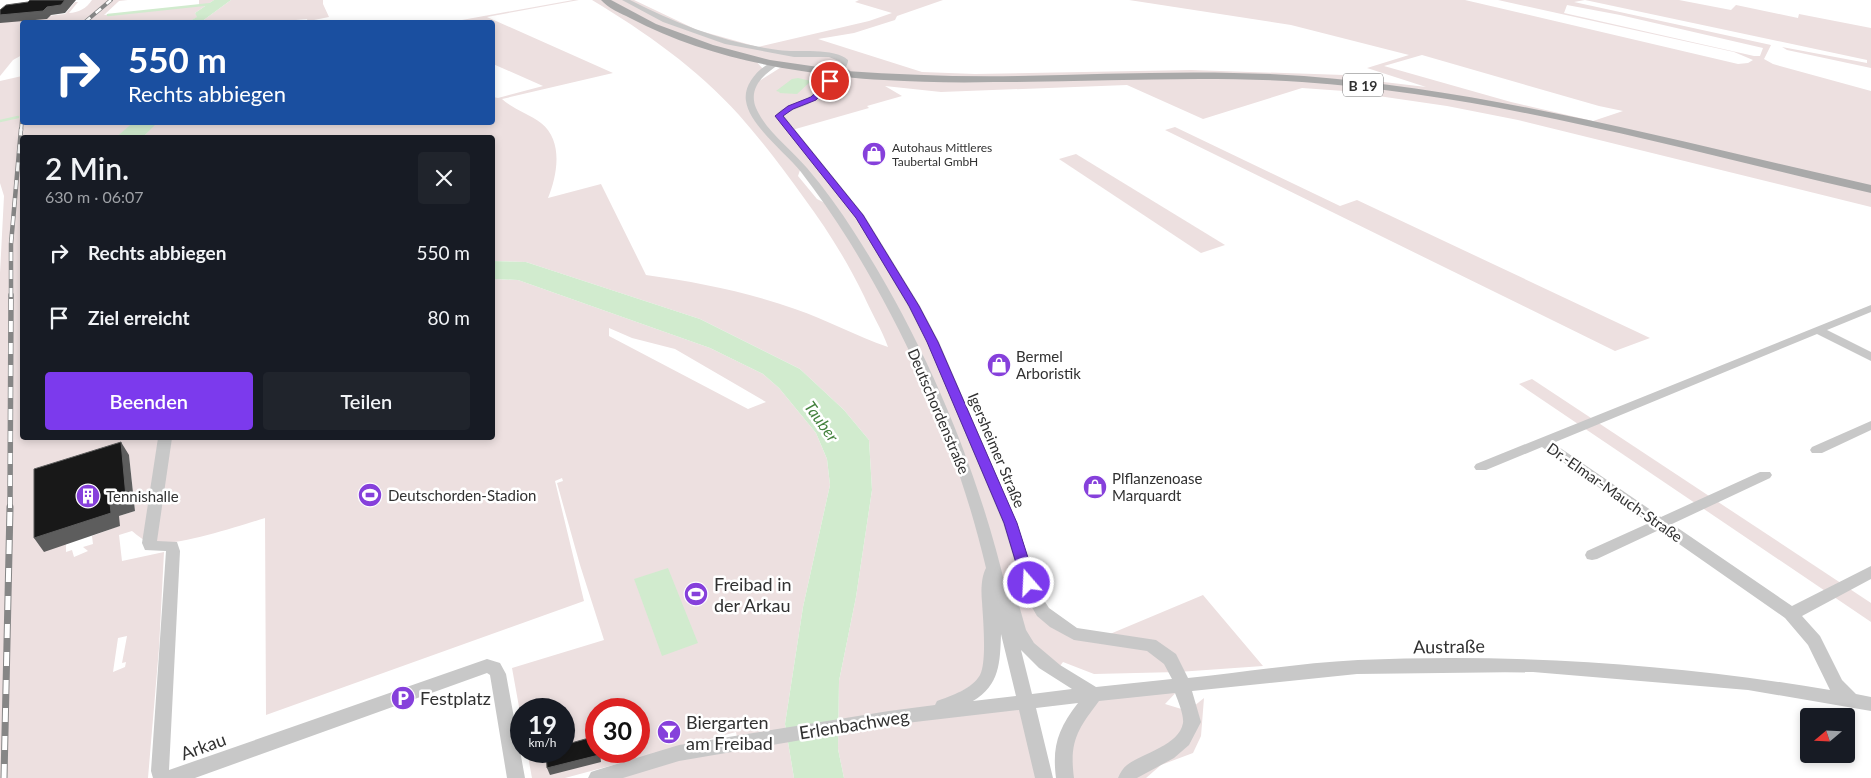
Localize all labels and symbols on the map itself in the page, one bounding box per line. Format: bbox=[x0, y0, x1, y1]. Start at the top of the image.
pin bbox=[809, 60, 851, 102]
road number: B 19 bbox=[1343, 74, 1383, 96]
place label: Autohaus Mittleres Taubertal GmbH bbox=[892, 140, 992, 169]
shop icon: Autohaus Mittleres Taubertal GmbH bbox=[861, 141, 887, 167]
street label: Deutschordenstraße bbox=[904, 346, 974, 477]
place label: Bermel Arboristik bbox=[1016, 347, 1081, 382]
shop icon: Bermel Arboristik bbox=[986, 352, 1012, 378]
street label: Igersheimer Straße bbox=[965, 390, 1029, 510]
water label: Tauber bbox=[801, 397, 843, 445]
street label: Dr.-Elmar-Mauch-Straße bbox=[1544, 438, 1686, 546]
place label: Plflanzenoase Marquardt bbox=[1112, 469, 1203, 504]
shop icon: Plflanzenoase Marquardt bbox=[1082, 474, 1108, 500]
sports icon: Deutschorden-Stadion bbox=[357, 482, 383, 508]
building icon: Tennishalle bbox=[75, 483, 101, 509]
place label: Deutschorden-Stadion bbox=[388, 486, 536, 504]
place label: Tennishalle bbox=[106, 487, 179, 505]
position arrow bbox=[1002, 556, 1054, 608]
place label: Freibad in der Arkau bbox=[714, 573, 792, 616]
sports icon: Freibad in der Arkau bbox=[683, 581, 709, 607]
street label: Austraße bbox=[1413, 634, 1485, 658]
parking icon: Festplatz bbox=[390, 685, 416, 711]
place label: Festplatz bbox=[420, 687, 491, 709]
speed limit sign: 30 bbox=[585, 698, 650, 763]
street label: Erlenbachweg bbox=[797, 704, 911, 744]
north arrow bbox=[1800, 708, 1855, 762]
place label: Biergarten am Freibad bbox=[686, 711, 773, 754]
bar icon: Biergarten am Freibad bbox=[656, 719, 682, 745]
street label: Arkau bbox=[177, 728, 229, 764]

